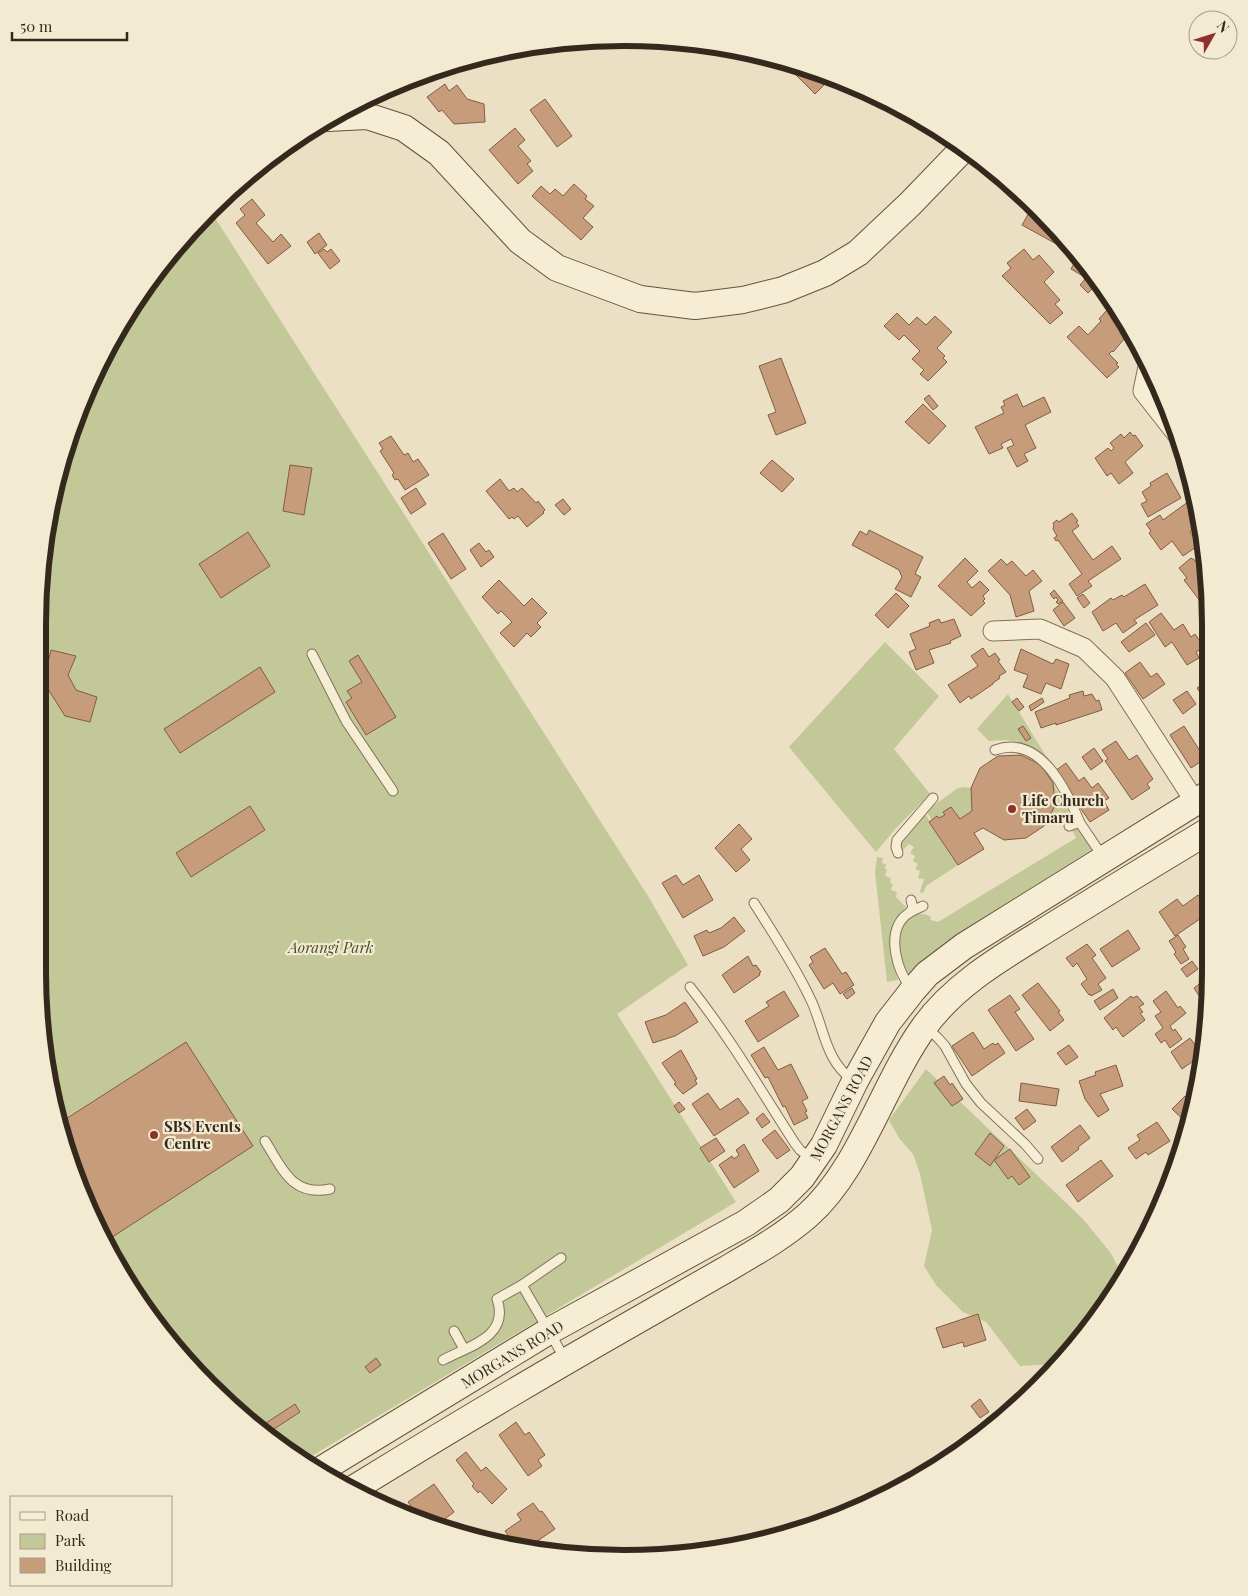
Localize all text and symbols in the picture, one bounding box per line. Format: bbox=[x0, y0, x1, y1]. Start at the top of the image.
scale bar bbox=[12, 10, 128, 42]
north arrow bbox=[1188, 10, 1238, 60]
text: 50 m bbox=[20, 16, 53, 36]
text: N bbox=[1213, 17, 1234, 36]
place label: Life Church Timaru bbox=[1022, 790, 1104, 827]
marker: Life Church Timaru bbox=[1006, 803, 1018, 815]
park label: Aorangi Park bbox=[286, 937, 374, 957]
street label: MORGANS ROAD bbox=[805, 1052, 877, 1164]
place label: SBS Events Centre bbox=[164, 1116, 241, 1153]
marker: SBS Events Centre bbox=[148, 1129, 160, 1141]
street label: MORGANS ROAD bbox=[457, 1315, 567, 1393]
legend bbox=[10, 1496, 172, 1586]
text: Road bbox=[55, 1505, 89, 1525]
text: Park bbox=[55, 1530, 87, 1550]
text: Building bbox=[55, 1555, 112, 1575]

